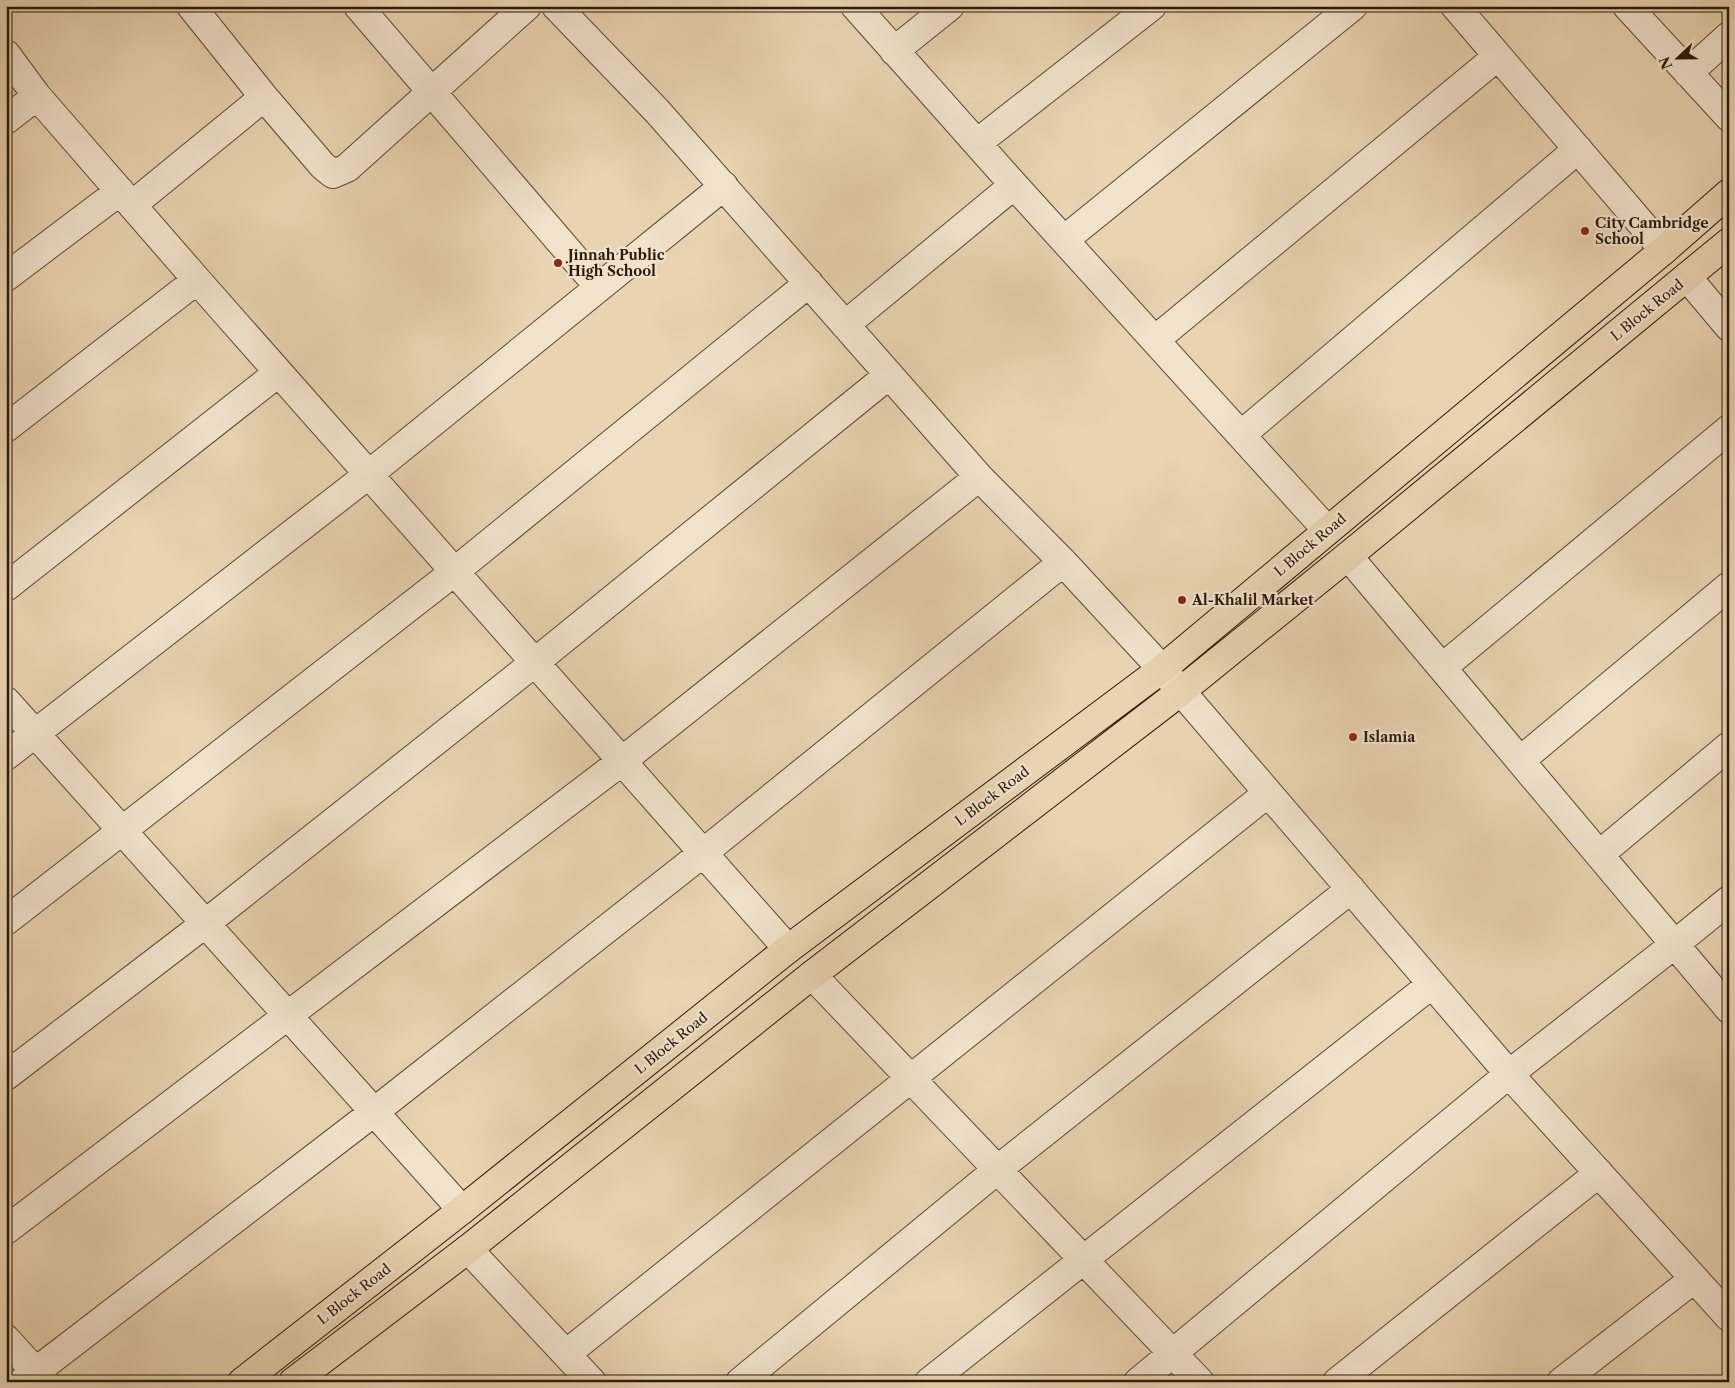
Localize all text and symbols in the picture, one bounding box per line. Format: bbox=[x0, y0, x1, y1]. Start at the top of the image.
north arrow bbox=[1652, 32, 1702, 82]
text: N bbox=[1655, 54, 1677, 72]
place label: City Cambridge School bbox=[1595, 214, 1709, 248]
marker: City Cambridge School bbox=[1579, 225, 1591, 237]
place label: Jinnah Public High School bbox=[565, 246, 665, 280]
marker: Jinnah Public High School bbox=[552, 257, 564, 269]
street label: L Block Road bbox=[1607, 275, 1687, 345]
street label: L Block Road bbox=[1270, 509, 1350, 580]
place label: Al-Khalil Market bbox=[1191, 591, 1314, 609]
marker: Al-Khalil Market bbox=[1176, 594, 1188, 606]
place label: Islamia bbox=[1363, 728, 1416, 746]
marker: Islamia bbox=[1347, 731, 1359, 743]
street label: L Block Road bbox=[951, 762, 1033, 830]
street label: L Block Road bbox=[631, 1008, 711, 1078]
street label: L Block Road bbox=[314, 1259, 395, 1328]

